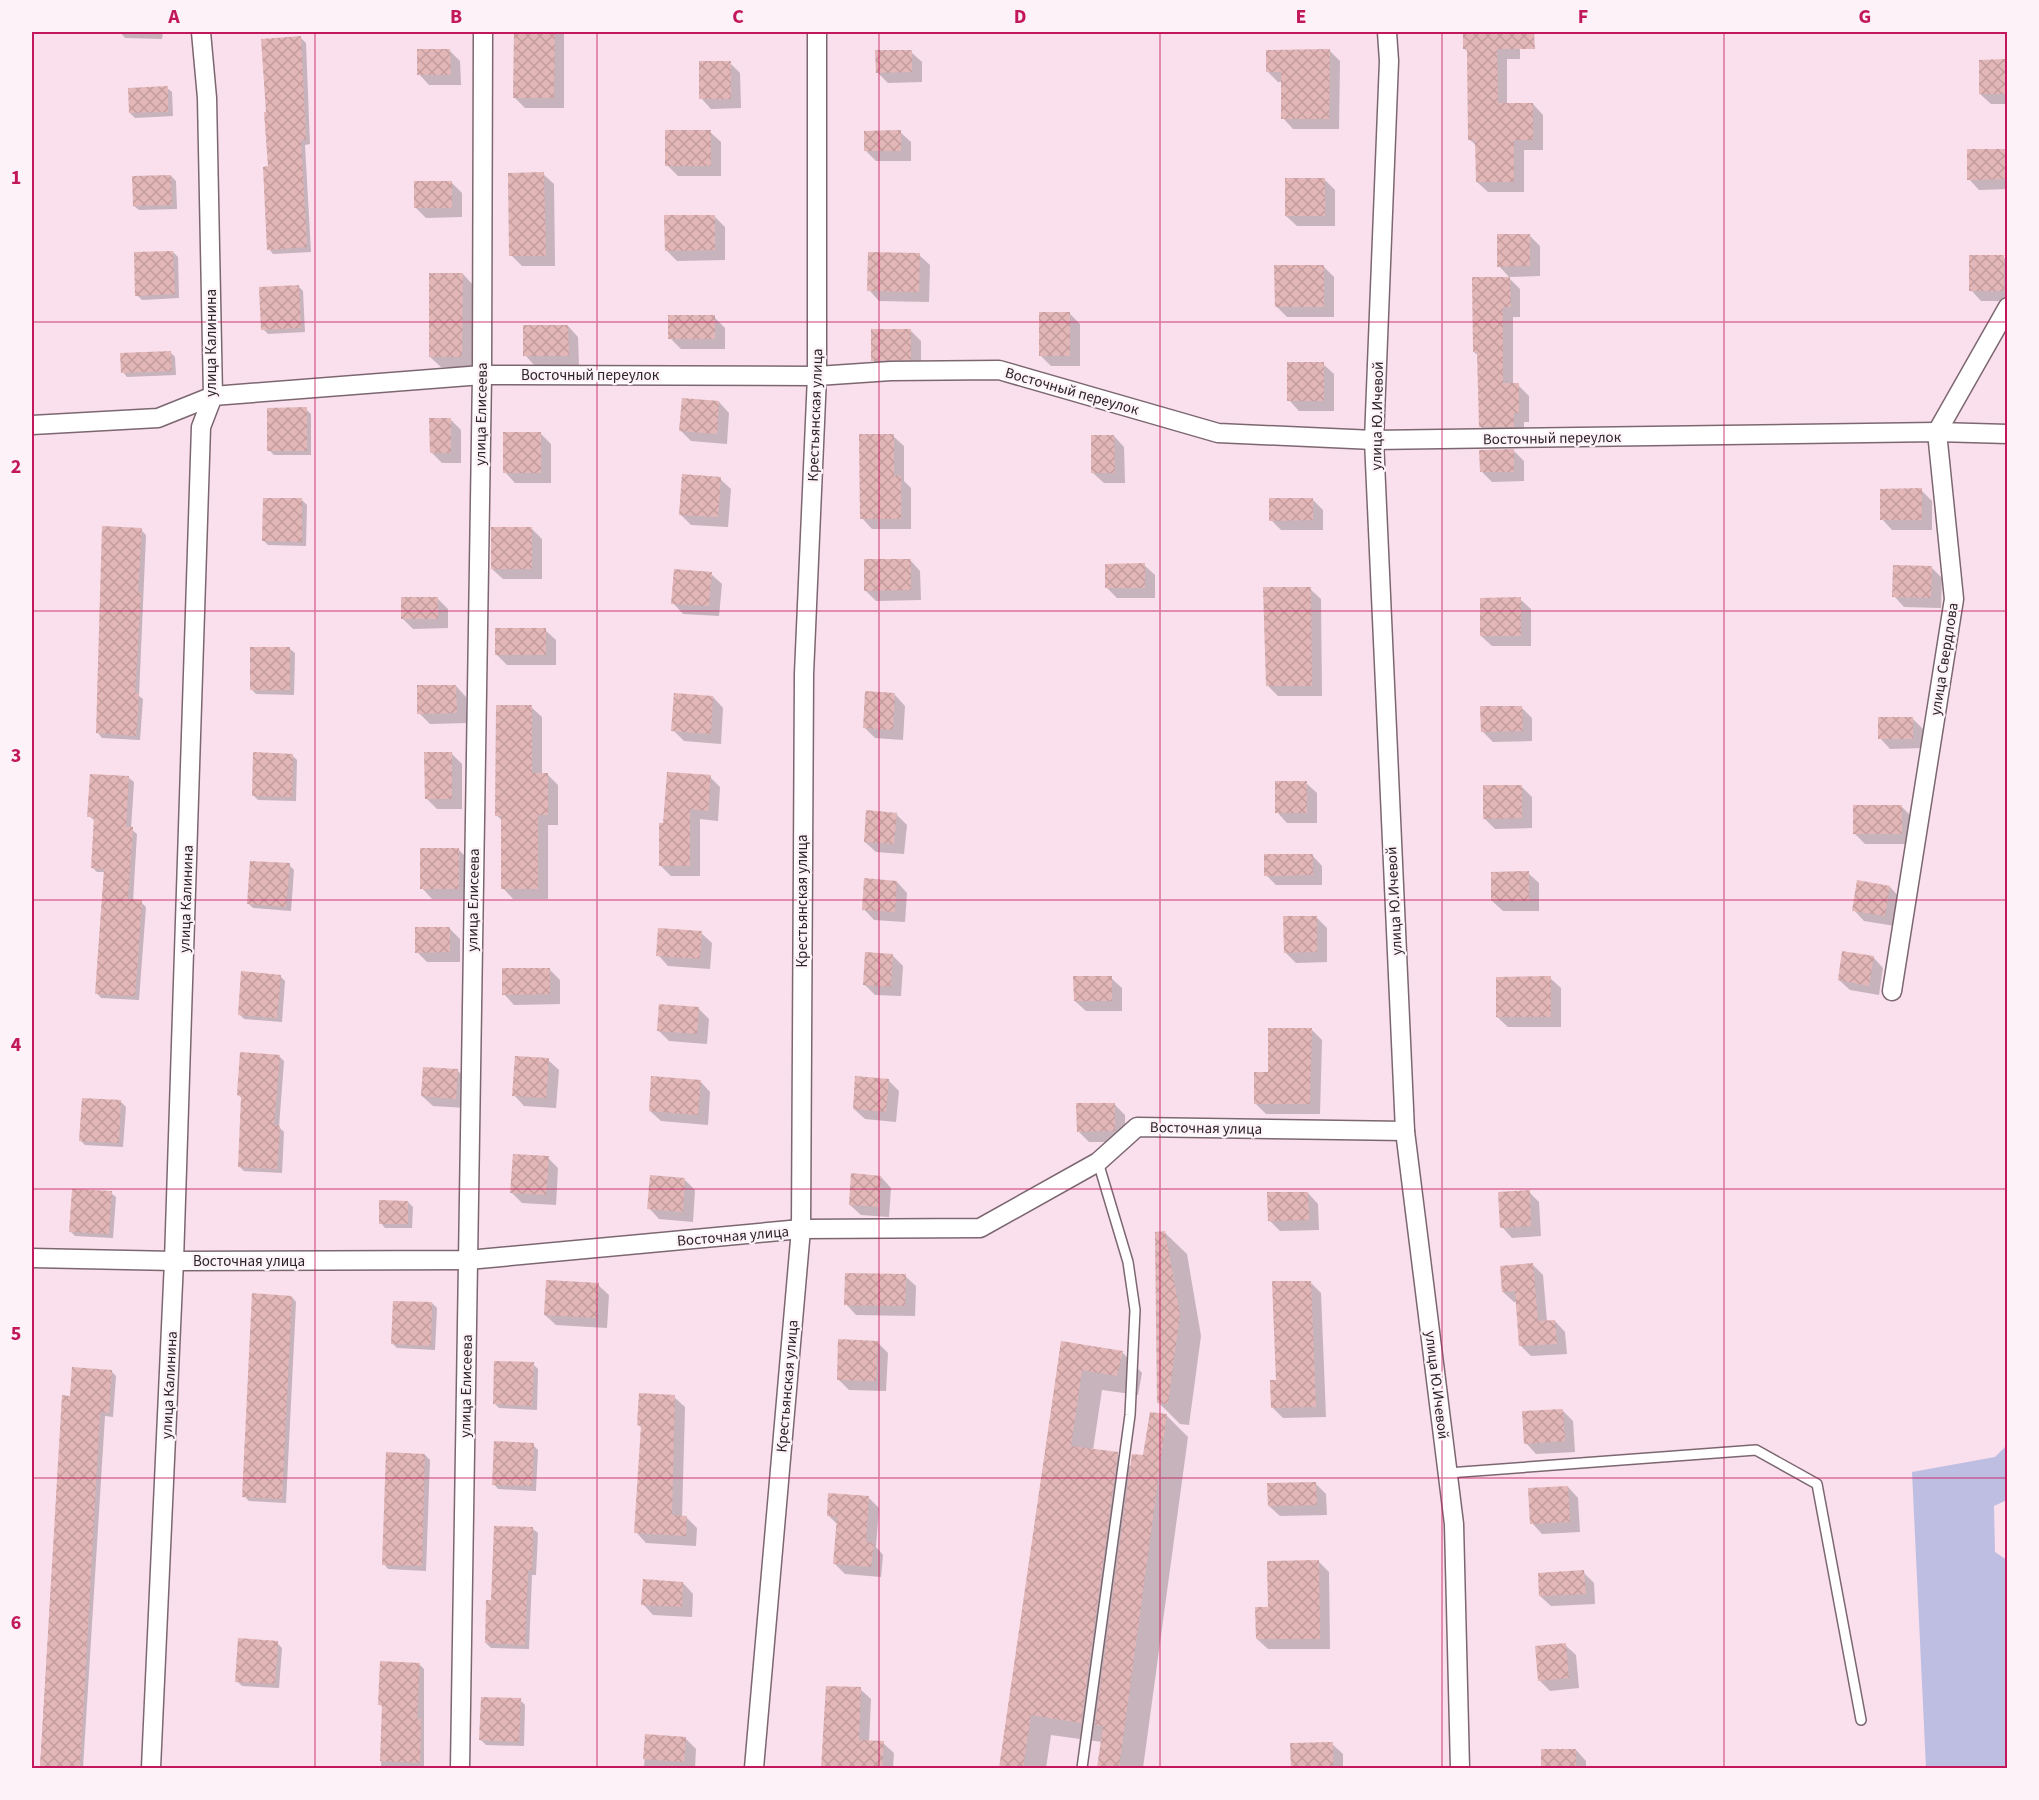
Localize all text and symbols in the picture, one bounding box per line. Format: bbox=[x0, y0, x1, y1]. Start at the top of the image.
text: A bbox=[167, 3, 180, 31]
text: B bbox=[450, 3, 462, 31]
text: C bbox=[732, 3, 744, 31]
text: D bbox=[1014, 3, 1026, 31]
text: E bbox=[1296, 3, 1306, 31]
text: F bbox=[1578, 3, 1588, 31]
text: G bbox=[1859, 3, 1871, 31]
text: 1 bbox=[11, 164, 21, 192]
street label: улица Калинина bbox=[201, 289, 222, 397]
street label: Крестьянская улица bbox=[803, 348, 828, 482]
street label: улица Ю.Ичевой bbox=[1366, 361, 1389, 471]
street label: улица Елисеева bbox=[470, 362, 493, 466]
street label: Восточный переулок bbox=[1003, 362, 1142, 421]
street label: Восточный переулок bbox=[521, 365, 660, 386]
street label: Восточный переулок bbox=[1483, 427, 1622, 450]
text: 2 bbox=[11, 453, 21, 481]
street label: улица Свердлова bbox=[1925, 601, 1964, 717]
text: 3 bbox=[11, 742, 21, 770]
street label: Крестьянская улица bbox=[792, 834, 813, 968]
street label: улица Калинина bbox=[174, 845, 199, 953]
street label: улица Ю.Ичевой bbox=[1381, 846, 1408, 956]
street label: улица Елисеева bbox=[462, 848, 485, 952]
text: 4 bbox=[11, 1031, 22, 1059]
street label: Восточная улица bbox=[1150, 1117, 1262, 1140]
street label: Восточная улица bbox=[676, 1221, 790, 1252]
street label: Восточная улица bbox=[193, 1251, 305, 1272]
street label: Крестьянская улица bbox=[771, 1319, 804, 1453]
text: 5 bbox=[11, 1320, 21, 1348]
street label: улица Ю.Ичевой bbox=[1419, 1330, 1454, 1440]
street label: улица Калинина bbox=[156, 1331, 183, 1439]
street label: улица Елисеева bbox=[455, 1334, 478, 1438]
text: 6 bbox=[11, 1609, 21, 1637]

